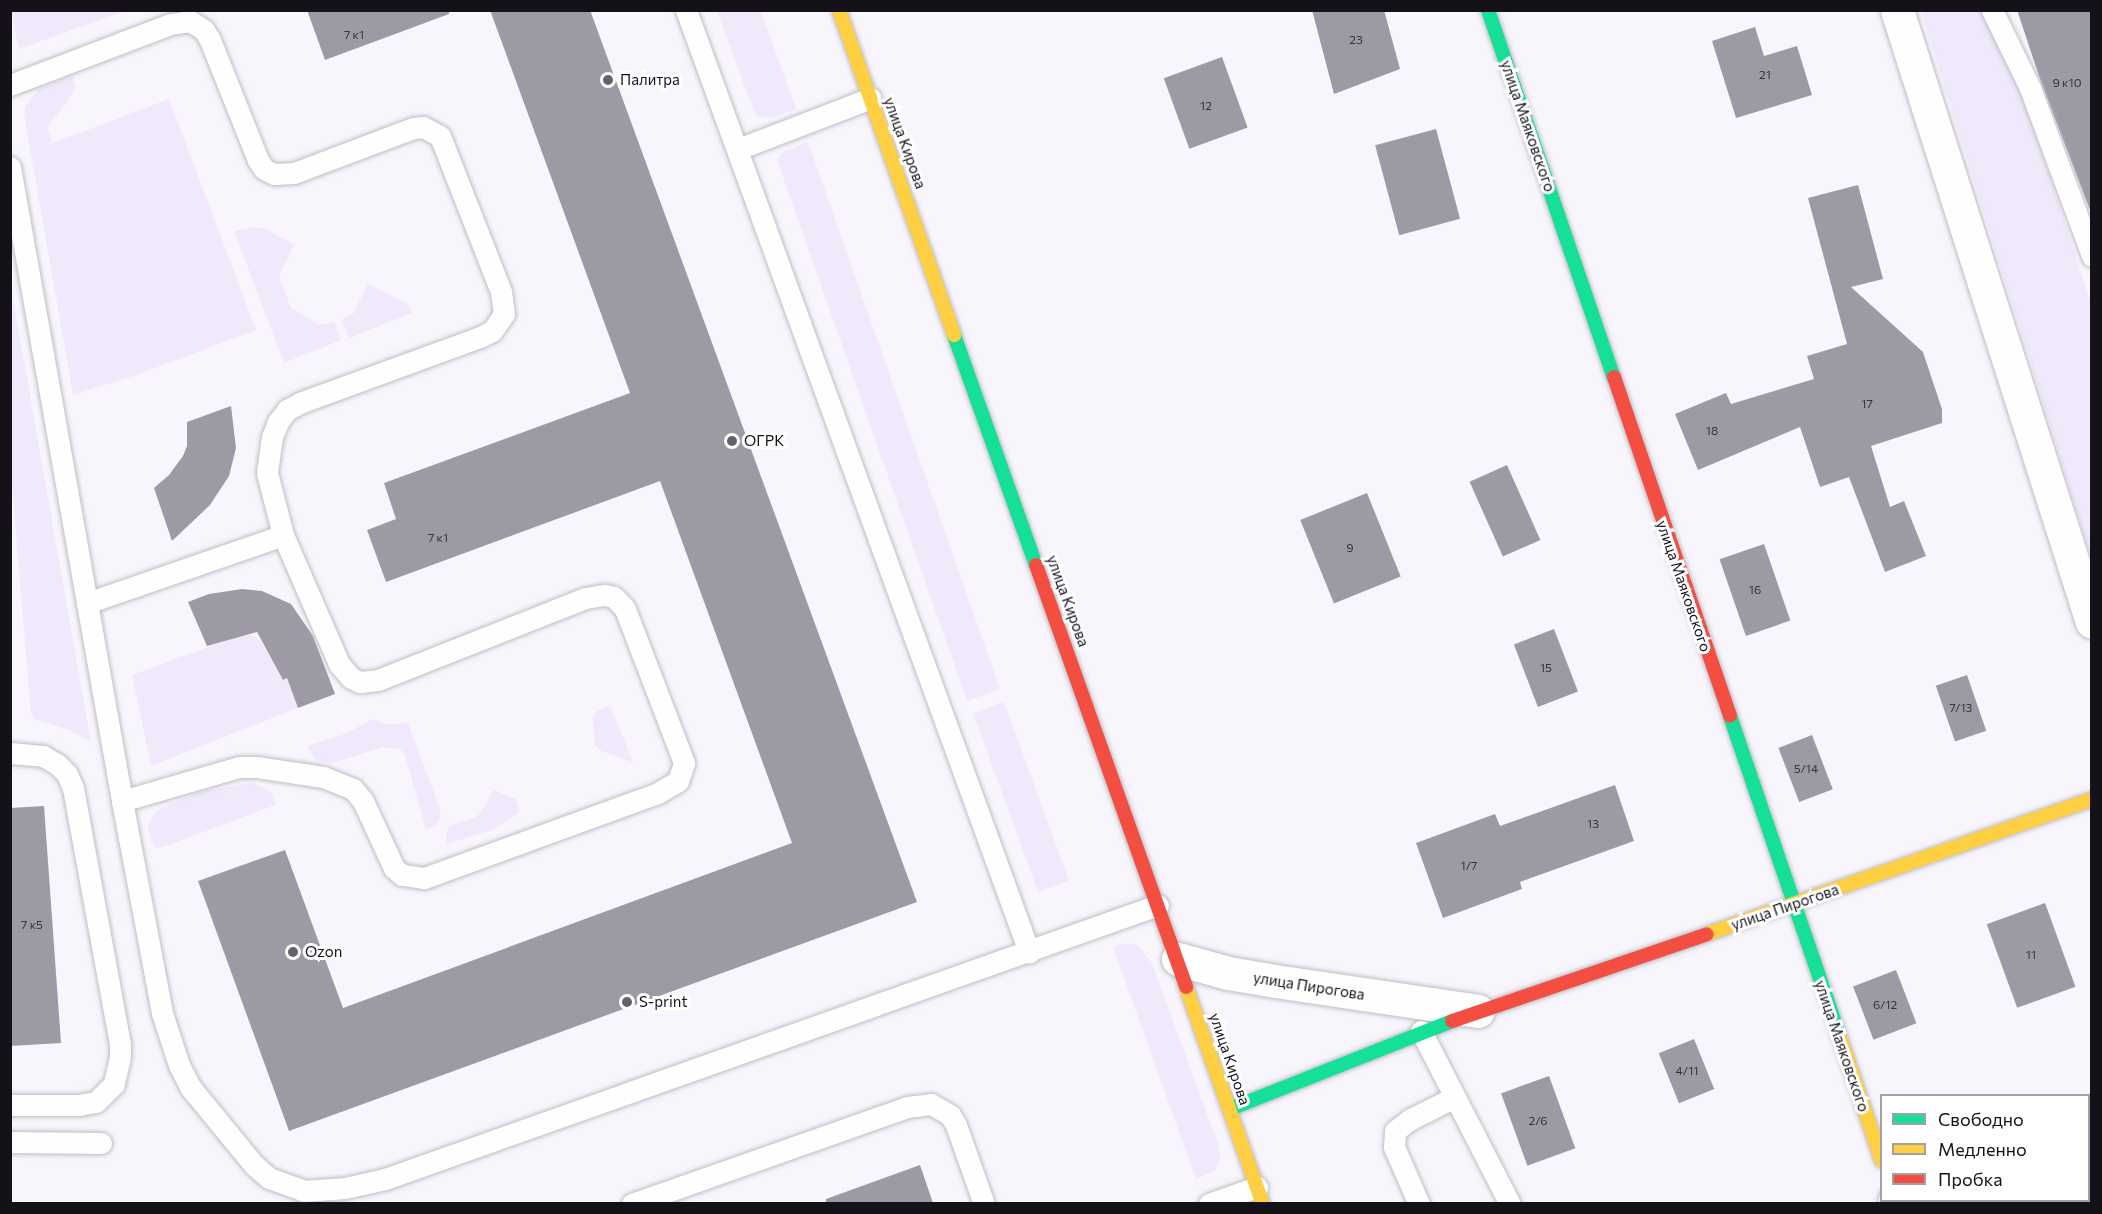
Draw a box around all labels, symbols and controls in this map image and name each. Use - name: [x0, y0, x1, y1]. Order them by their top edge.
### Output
- house number: 7 к1: [344, 28, 364, 42]
- house number: 23: [1349, 33, 1363, 47]
- street label: улица Маяковского: [1497, 58, 1559, 194]
- house number: 21: [1759, 68, 1771, 82]
- place label: Палитра: [620, 71, 680, 89]
- marker: Палитра: [601, 73, 615, 87]
- house number: 9 к10: [2053, 76, 2081, 90]
- street label: улица Кирова: [880, 95, 930, 191]
- house number: 12: [1200, 99, 1212, 113]
- house number: 17: [1861, 397, 1873, 411]
- house number: 18: [1706, 424, 1718, 438]
- place label: ОГРК: [744, 432, 784, 450]
- marker: ОГРК: [725, 434, 739, 448]
- street label: улица Маяковского: [1653, 518, 1715, 654]
- house number: 7 к1: [428, 531, 448, 545]
- house number: 9: [1346, 541, 1354, 555]
- street label: улица Кирова: [1043, 553, 1093, 649]
- house number: 16: [1749, 583, 1761, 597]
- house number: 15: [1540, 661, 1552, 675]
- house number: 7/13: [1950, 701, 1972, 715]
- house number: 5/14: [1794, 762, 1818, 776]
- house number: 13: [1587, 817, 1599, 831]
- house number: 1/7: [1461, 859, 1477, 873]
- street label: улица Пирогова: [1729, 880, 1841, 934]
- house number: 7 к5: [21, 918, 43, 932]
- place label: Ozon: [305, 943, 342, 961]
- marker: Ozon: [286, 945, 300, 959]
- house number: 11: [2026, 948, 2036, 962]
- street label: улица Пирогова: [1252, 968, 1366, 1004]
- street label: улица Маяковского: [1811, 978, 1873, 1114]
- place label: S-print: [639, 993, 688, 1011]
- marker: S-print: [620, 995, 634, 1009]
- house number: 6/12: [1873, 998, 1897, 1012]
- street label: улица Кирова: [1206, 1011, 1254, 1107]
- house number: 4/11: [1676, 1064, 1698, 1078]
- legend: [1880, 1094, 2090, 1202]
- text: Свободно: [1938, 1108, 2024, 1130]
- house number: 2/6: [1529, 1114, 1547, 1128]
- text: Медленно: [1938, 1138, 2027, 1160]
- text: Пробка: [1938, 1168, 2003, 1190]

